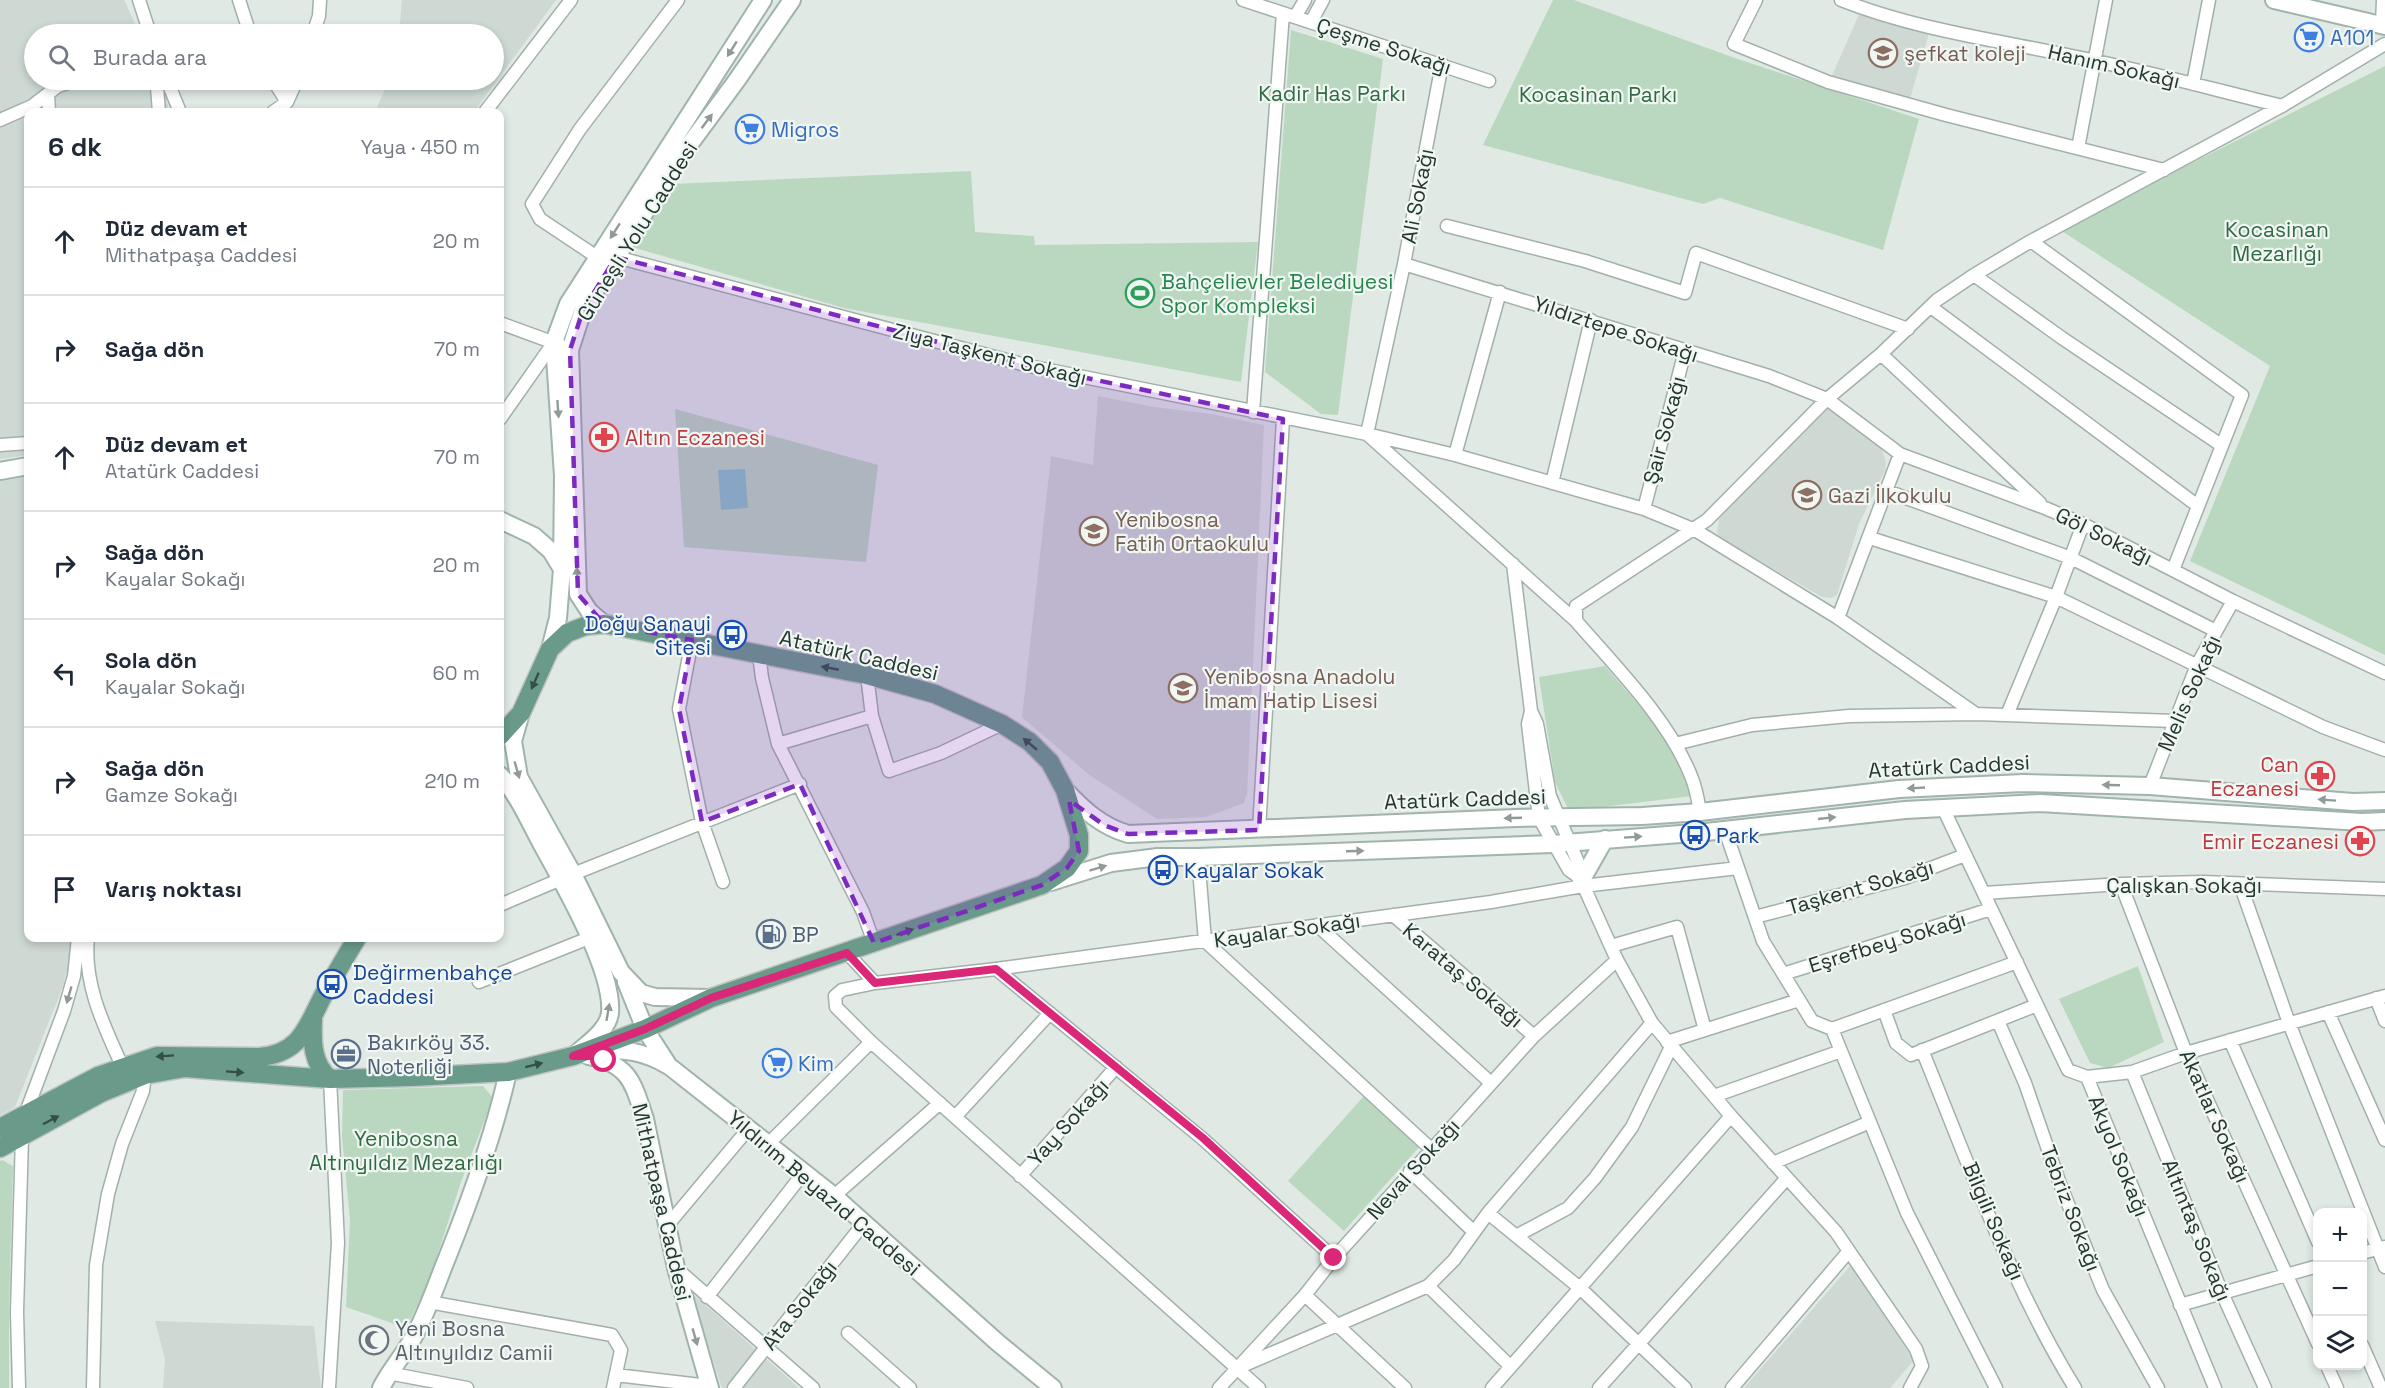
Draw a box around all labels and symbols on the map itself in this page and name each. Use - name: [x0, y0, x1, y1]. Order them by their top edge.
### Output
- street label: Çeşme Sokağı: [1313, 12, 1455, 80]
- supermarket icon: A101: [2293, 21, 2325, 53]
- place label: A101: [2330, 24, 2374, 51]
- school or university icon: şefkat koleji: [1867, 37, 1899, 69]
- street label: Hanım Sokağı: [2045, 38, 2183, 94]
- place label: şefkat koleji: [1904, 40, 2026, 67]
- one-way arrow: [726, 41, 737, 57]
- park label: Kadir Has Parkı: [1258, 80, 1406, 107]
- park label: Kocasinan Parkı: [1519, 81, 1677, 108]
- supermarket icon: Migros: [734, 113, 766, 145]
- one-way arrow: [701, 114, 713, 130]
- place label: Migros: [771, 116, 839, 143]
- street label: Güneşli Yolu Caddesi: [571, 136, 703, 326]
- street label: Ali Sokağı: [1395, 146, 1439, 246]
- park label: Kocasinan Mezarlığı: [2225, 216, 2329, 267]
- one-way arrow: [609, 222, 620, 239]
- place label: Bahçelievler Belediyesi Spor Kompleksi: [1161, 268, 1393, 319]
- sports icon: Bahçelievler Belediyesi Spor Kompleksi: [1124, 277, 1156, 309]
- street label: Yıldıztepe Sokağı: [1530, 290, 1702, 368]
- street label: Ziya Taşkent Sokağı: [890, 317, 1090, 391]
- street label: Şair Sokağı: [1637, 373, 1691, 487]
- one-way arrow: [553, 400, 563, 419]
- pharmacy icon: Altın Eczanesi: [588, 421, 620, 453]
- place label: Altın Eczanesi: [625, 424, 765, 451]
- school or university icon: Gazi İlkokulu: [1791, 479, 1823, 511]
- place label: Gazi İlkokulu: [1828, 482, 1952, 509]
- street label: Göl Sokağı: [2051, 501, 2157, 571]
- place label: Yenibosna Fatih Ortaokulu: [1115, 506, 1269, 557]
- school or university icon: Yenibosna Fatih Ortaokulu: [1078, 515, 1110, 547]
- one-way arrow: [573, 567, 582, 586]
- place label: Doğu Sanayi Sitesi: [585, 610, 711, 661]
- bus stop icon: Doğu Sanayi Sitesi: [716, 619, 748, 651]
- street label: Atatürk Caddesi: [777, 624, 941, 686]
- street label: Melis Sokağı: [2151, 631, 2227, 755]
- one-way arrow: [821, 663, 840, 672]
- place label: Yenibosna Anadolu İmam Hatip Lisesi: [1204, 663, 1395, 714]
- one-way arrow: [531, 672, 540, 689]
- school or university icon: Yenibosna Anadolu İmam Hatip Lisesi: [1167, 672, 1199, 704]
- one-way arrow: [1023, 738, 1038, 751]
- street label: Atatürk Caddesi: [1867, 748, 2031, 784]
- place label: Can Eczanesi: [2211, 751, 2299, 802]
- pharmacy icon: Can Eczanesi: [2304, 760, 2336, 792]
- one-way arrow: [513, 761, 522, 779]
- one-way arrow: [2102, 781, 2121, 790]
- street label: Atatürk Caddesi: [1384, 783, 1546, 815]
- one-way arrow: [1907, 784, 1926, 793]
- one-way arrow: [2317, 795, 2336, 804]
- one-way arrow: [1818, 813, 1837, 823]
- one-way arrow: [1503, 814, 1522, 823]
- bus stop icon: Park: [1679, 819, 1711, 851]
- place label: Park: [1716, 822, 1760, 849]
- pharmacy icon: Emir Eczanesi: [2344, 825, 2376, 857]
- place label: Emir Eczanesi: [2202, 828, 2339, 855]
- one-way arrow: [1624, 832, 1643, 842]
- one-way arrow: [1345, 847, 1364, 856]
- street label: Taşkent Sokağı: [1783, 853, 1937, 921]
- bus stop icon: Kayalar Sokak: [1147, 854, 1179, 886]
- place label: Kayalar Sokak: [1184, 857, 1324, 884]
- one-way arrow: [1089, 862, 1107, 872]
- street label: Çalışkan Sokağı: [2106, 872, 2262, 899]
- street label: Eşrefbey Sokağı: [1805, 905, 1969, 979]
- street label: Kayalar Sokağı: [1212, 906, 1362, 954]
- street label: Karataş Sokağı: [1397, 917, 1529, 1033]
- fuel station icon: BP: [755, 918, 787, 950]
- place label: BP: [792, 921, 819, 948]
- one-way arrow: [896, 926, 914, 936]
- place label: Değirmenbahçe Caddesi: [353, 959, 513, 1010]
- bus stop icon: Değirmenbahçe Caddesi: [316, 968, 348, 1000]
- one-way arrow: [64, 986, 73, 1004]
- one-way arrow: [604, 1002, 613, 1021]
- place label: Bakırköy 33. Noterliği: [367, 1029, 490, 1080]
- office icon: Bakırköy 33. Noterliği: [330, 1038, 362, 1070]
- street label: Akatlar Sokağı: [2174, 1045, 2256, 1187]
- route start: [590, 1046, 616, 1072]
- supermarket icon: Kim: [761, 1047, 793, 1079]
- place label: Kim: [798, 1050, 834, 1077]
- one-way arrow: [156, 1051, 175, 1060]
- one-way arrow: [525, 1060, 544, 1070]
- one-way arrow: [226, 1067, 245, 1076]
- street label: Yay Sokağı: [1022, 1073, 1114, 1171]
- street label: Akyol Sokağı: [2082, 1092, 2156, 1220]
- street label: Mithatpaşa Caddesi: [626, 1101, 698, 1303]
- street label: Yıldırım Beyazıd Caddesi: [722, 1104, 926, 1282]
- street label: Neval Sokağı: [1361, 1113, 1465, 1225]
- one-way arrow: [43, 1115, 60, 1125]
- park label: Yenibosna Altınyıldız Mezarlığı: [309, 1125, 503, 1176]
- street label: Tebriz Sokağı: [2035, 1141, 2107, 1275]
- street label: Altıntaş Sokağı: [2156, 1155, 2238, 1305]
- street label: Bilgili Sokağı: [1957, 1158, 2031, 1284]
- route end: [1320, 1244, 1346, 1270]
- street label: Ata Sokağı: [755, 1254, 843, 1356]
- place label: Yeni Bosna Altınyıldız Camii: [395, 1315, 553, 1366]
- mosque icon: Yeni Bosna Altınyıldız Camii: [358, 1324, 390, 1356]
- one-way arrow: [691, 1328, 700, 1346]

